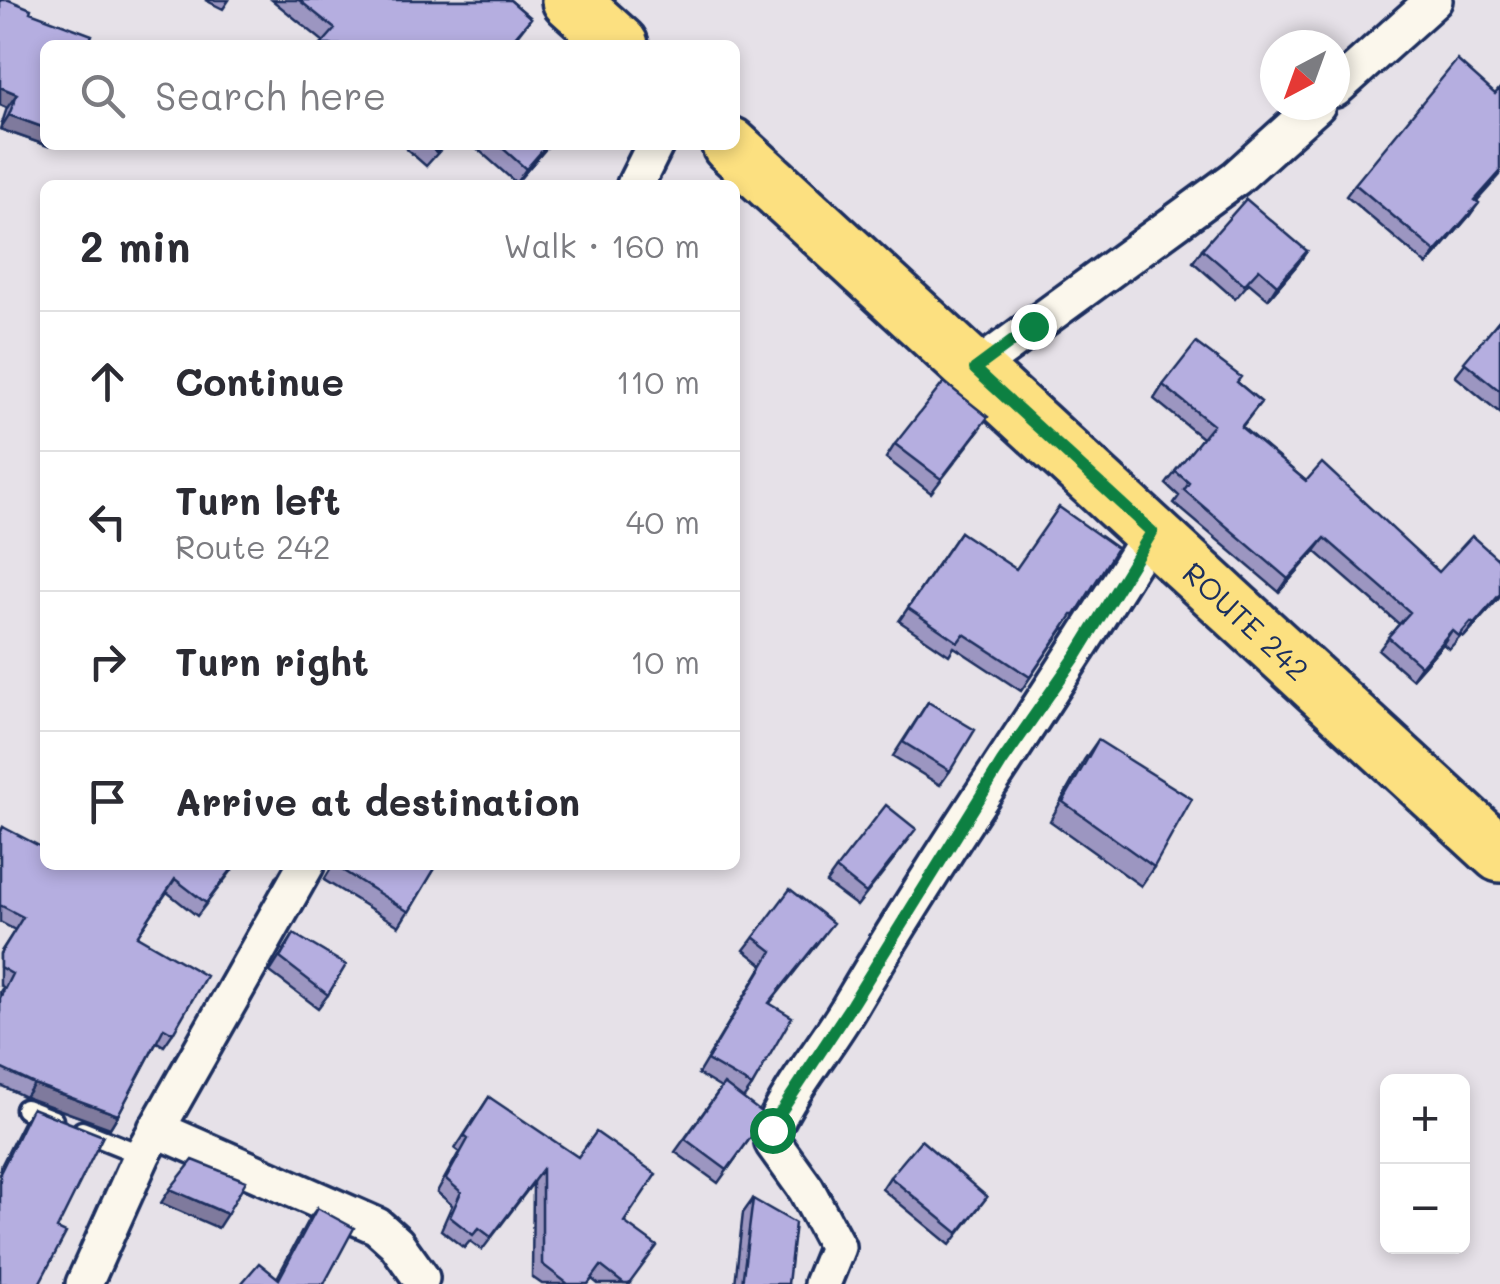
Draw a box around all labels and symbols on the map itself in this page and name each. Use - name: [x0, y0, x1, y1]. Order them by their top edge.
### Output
- north arrow: [1260, 30, 1350, 120]
- route end: [1011, 304, 1057, 350]
- street label: ROUTE 242: [1175, 552, 1318, 689]
- route start: [750, 1108, 796, 1154]

